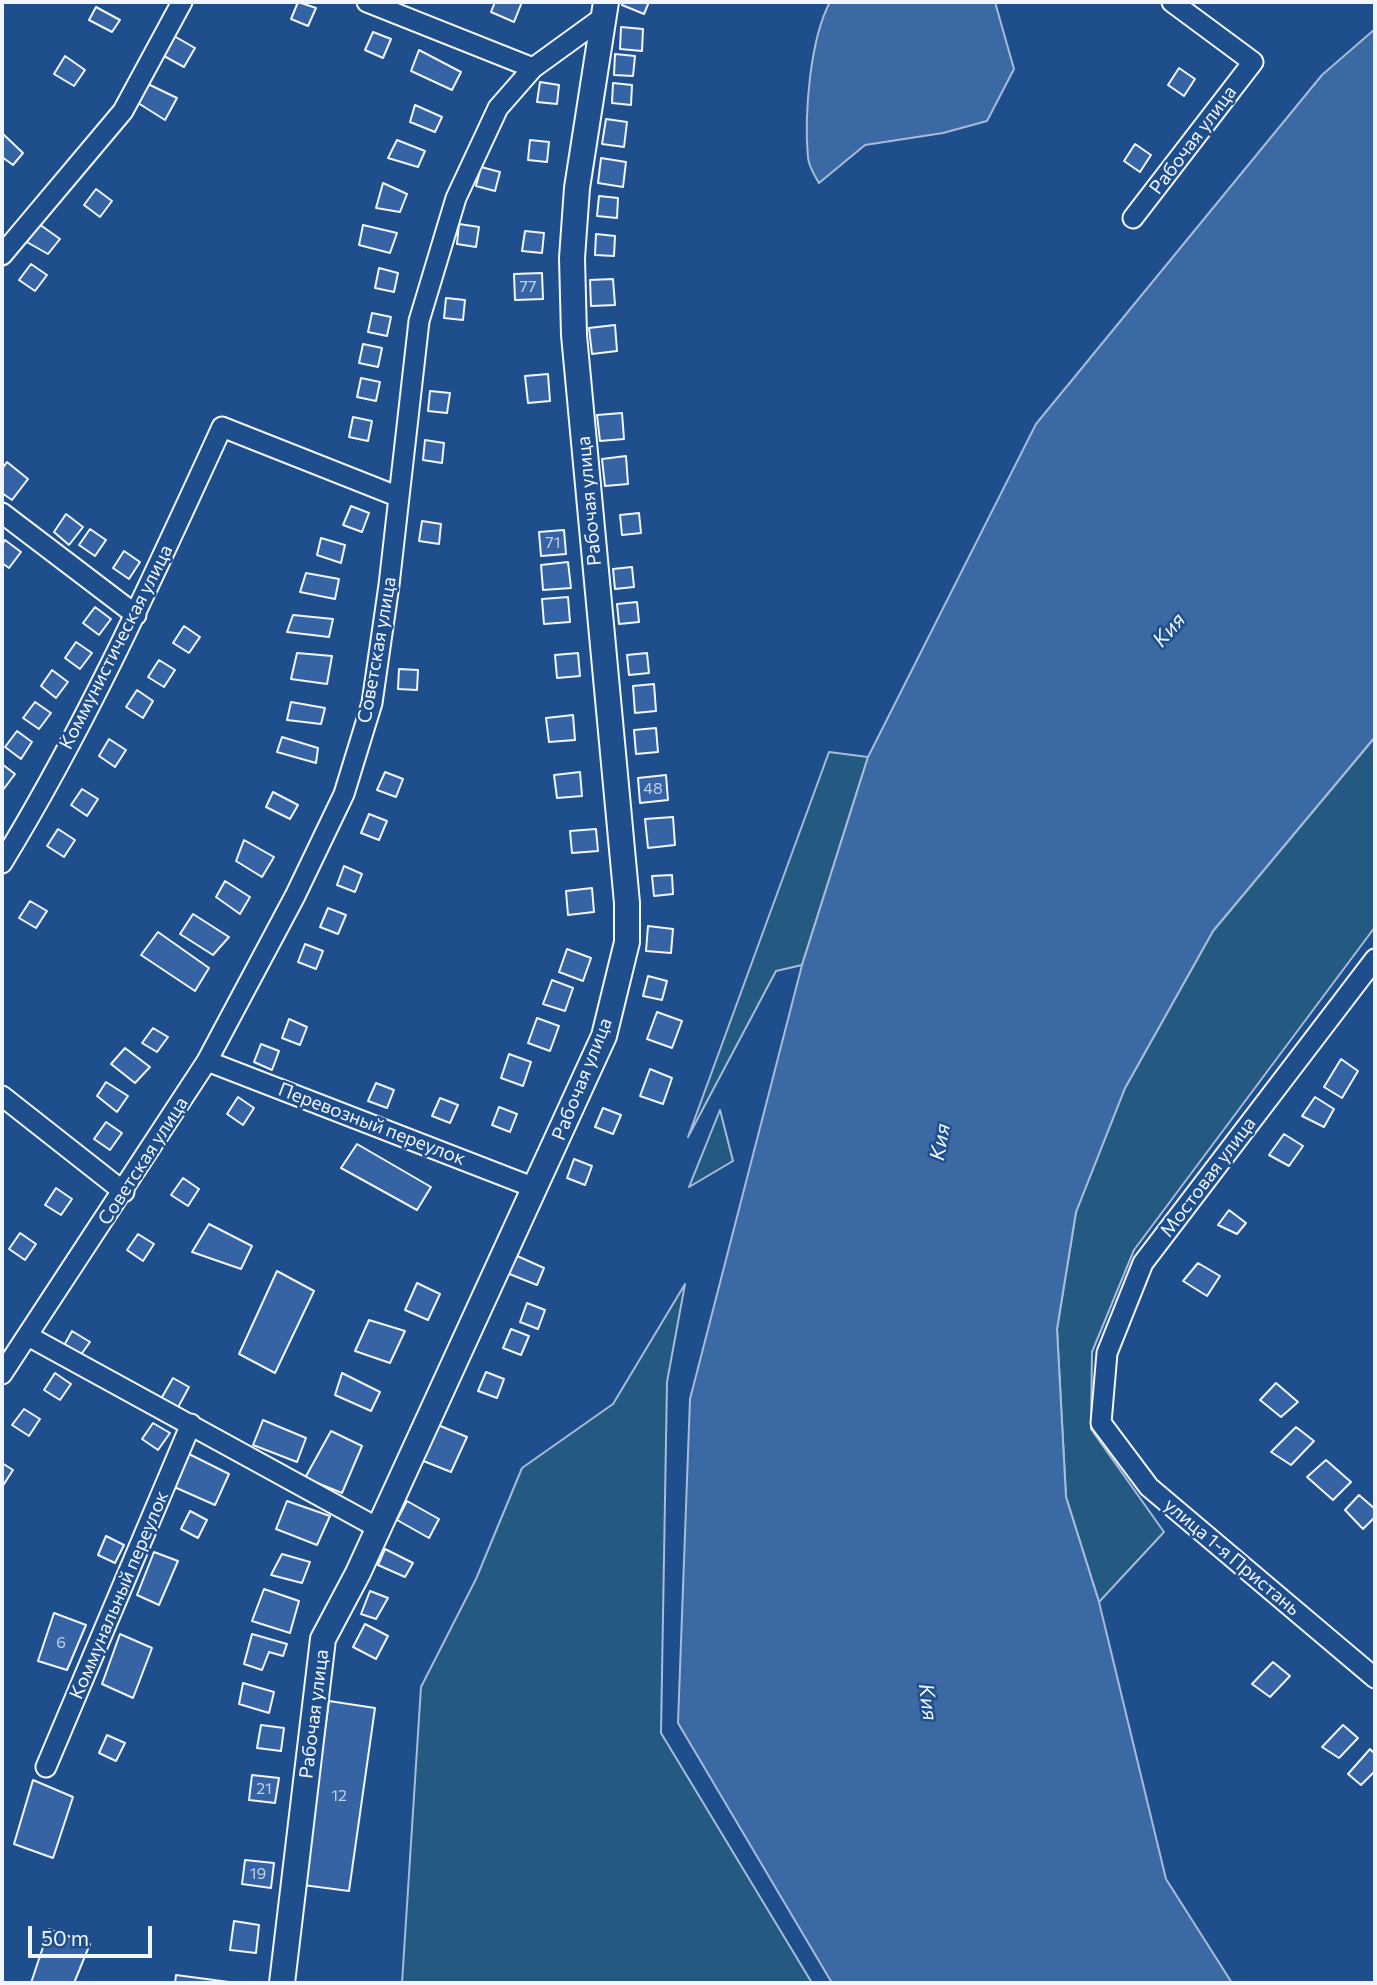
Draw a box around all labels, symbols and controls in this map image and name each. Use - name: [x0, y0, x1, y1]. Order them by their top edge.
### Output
- street label: Рабочая улица: [1145, 81, 1241, 199]
- house number: 77: [520, 277, 536, 297]
- street label: Рабочая улица: [572, 435, 606, 567]
- house number: 71: [545, 533, 561, 553]
- street label: Коммунистическая улица: [54, 541, 178, 753]
- street label: Советская улица: [353, 575, 401, 725]
- water label: Кия: [1147, 608, 1191, 652]
- house number: 48: [643, 779, 663, 799]
- street label: Рабочая улица: [547, 1014, 617, 1144]
- street label: Перевозный переулок: [275, 1078, 469, 1170]
- street label: Советская улица: [93, 1093, 193, 1229]
- street label: Мостовая улица: [1155, 1112, 1261, 1242]
- water label: Кия: [924, 1122, 956, 1162]
- street label: Коммунальный переулок: [65, 1487, 173, 1703]
- street label: улица 1-я Пристань: [1159, 1494, 1305, 1620]
- house number: 6: [56, 1633, 66, 1653]
- street label: Рабочая улица: [295, 1648, 333, 1780]
- water label: Кия: [913, 1682, 943, 1722]
- house number: 21: [256, 1779, 272, 1799]
- house number: 12: [331, 1786, 347, 1806]
- house number: 19: [250, 1864, 266, 1884]
- scale bar: [32, 1912, 156, 1956]
- text: 50 m: [41, 1925, 89, 1950]

